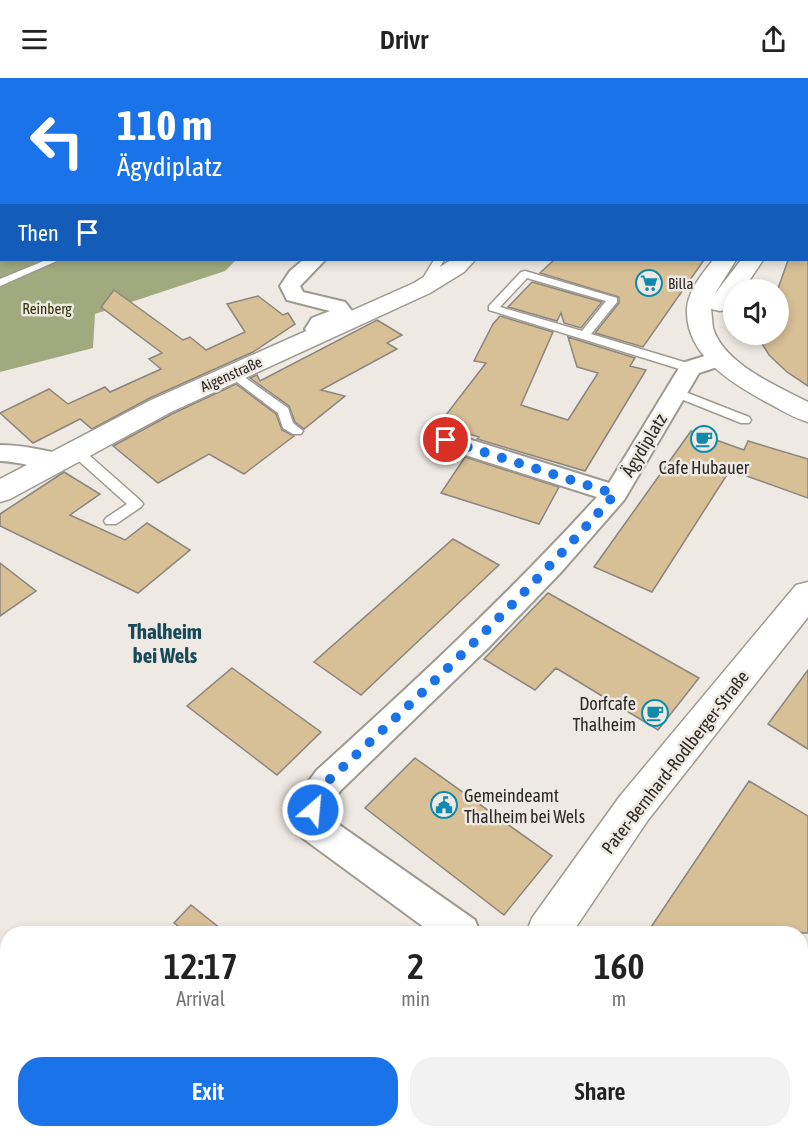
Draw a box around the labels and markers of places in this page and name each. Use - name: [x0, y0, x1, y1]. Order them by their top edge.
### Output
- supermarket icon: Billa: [634, 268, 664, 298]
- place label: Billa: [668, 275, 694, 292]
- pin: [420, 414, 471, 465]
- cafe icon: Cafe Hubauer: [689, 424, 719, 454]
- place label: Cafe Hubauer: [659, 457, 750, 478]
- place label: Dorfcafe Thalheim: [573, 693, 636, 735]
- cafe icon: Dorfcafe Thalheim: [640, 698, 670, 728]
- place label: Gemeindeamt Thalheim bei Wels: [464, 785, 585, 827]
- public building icon: Gemeindeamt Thalheim bei Wels: [429, 790, 459, 820]

